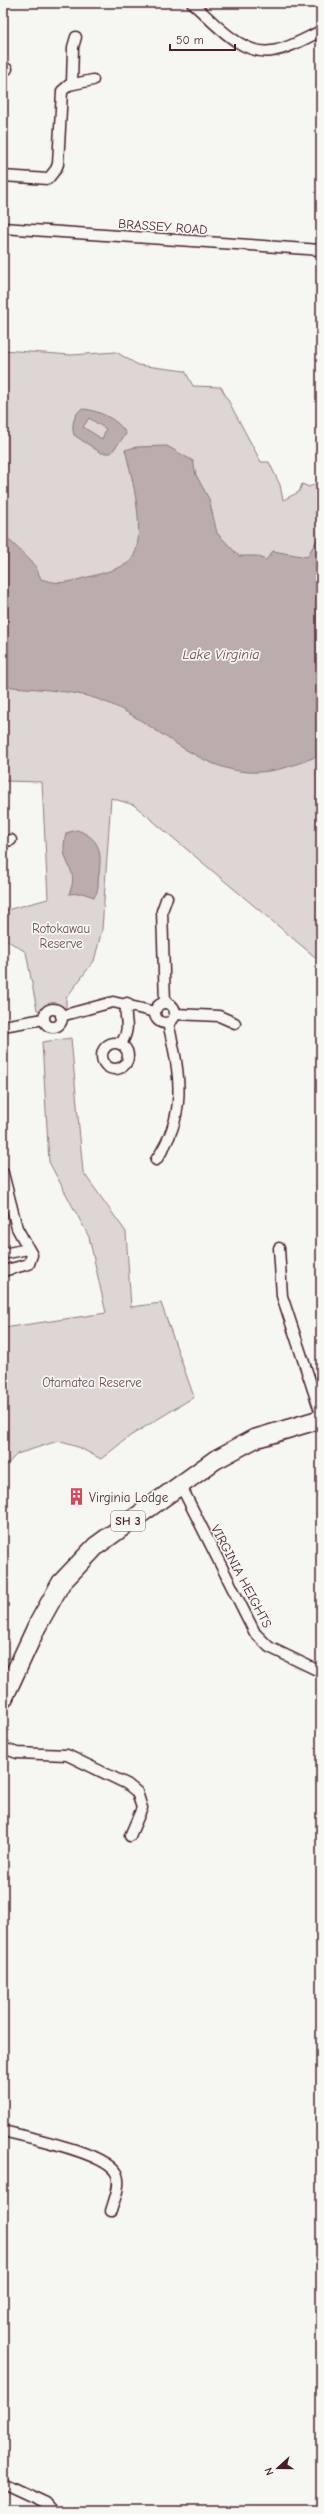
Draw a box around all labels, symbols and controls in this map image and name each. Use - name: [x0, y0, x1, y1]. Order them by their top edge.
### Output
- scale bar: [170, 26, 235, 52]
- text: 50 m: [176, 33, 204, 47]
- street label: BRASSEY ROAD: [118, 216, 208, 237]
- water label: Lake Virginia: [183, 646, 260, 663]
- park label: Rotokawau Reserve: [32, 921, 90, 951]
- park label: Otamatea Reserve: [42, 1375, 142, 1390]
- building icon: Virginia Lodge: [66, 1487, 86, 1507]
- place label: Virginia Lodge: [89, 1490, 169, 1505]
- road number: SH 3: [111, 1511, 145, 1531]
- street label: VIRGINIA HEIGHTS: [208, 1522, 275, 1630]
- north arrow: [258, 2448, 298, 2488]
- text: N: [262, 2466, 276, 2477]

